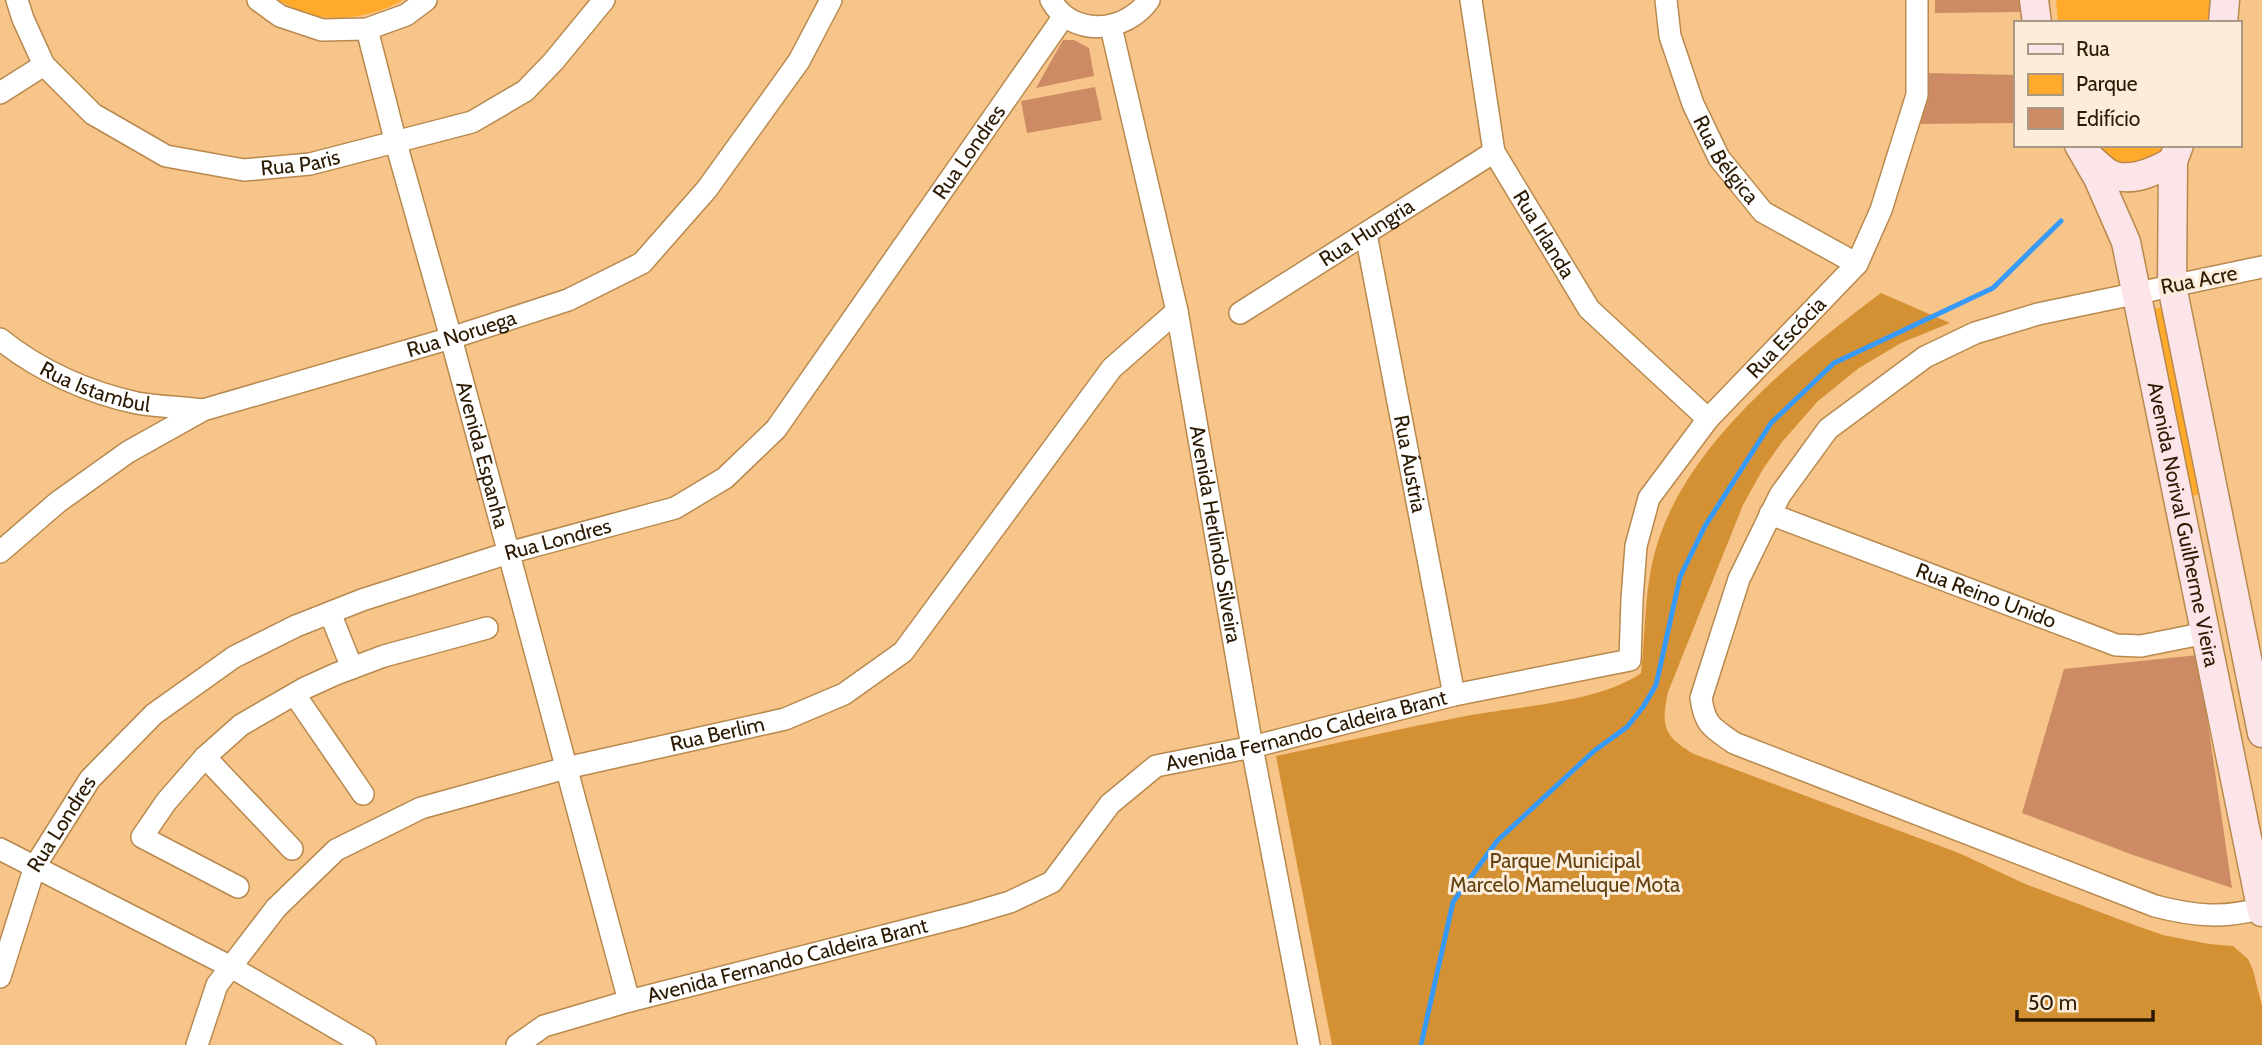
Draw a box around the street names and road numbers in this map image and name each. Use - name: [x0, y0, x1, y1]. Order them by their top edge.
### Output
- street label: Rua Londres: [927, 100, 1010, 204]
- street label: Rua Bélgica: [1688, 111, 1764, 209]
- street label: Rua Paris: [260, 144, 343, 180]
- street label: Rua Irlanda: [1508, 185, 1580, 283]
- street label: Rua Hungria: [1314, 193, 1418, 272]
- street label: Rua Acre: [2158, 260, 2240, 299]
- street label: Rua Escócia: [1741, 291, 1831, 383]
- street label: Rua Noruega: [404, 305, 519, 362]
- street label: Rua Istambul: [36, 356, 152, 417]
- street label: Avenida Espanha: [451, 378, 514, 531]
- street label: Avenida Norival Guilherme Vieira: [2143, 380, 2225, 669]
- street label: Rua Áustria: [1389, 413, 1432, 515]
- street label: Avenida Herlindo Silveira: [1185, 423, 1247, 645]
- street label: Rua Londres: [502, 513, 614, 565]
- street label: Rua Reino Unido: [1913, 557, 2060, 633]
- street label: Avenida Fernando Caldeira Brant: [1163, 684, 1449, 776]
- street label: Rua Berlim: [668, 711, 767, 756]
- street label: Rua Londres: [21, 771, 101, 877]
- street label: Avenida Fernando Caldeira Brant: [644, 912, 930, 1008]

